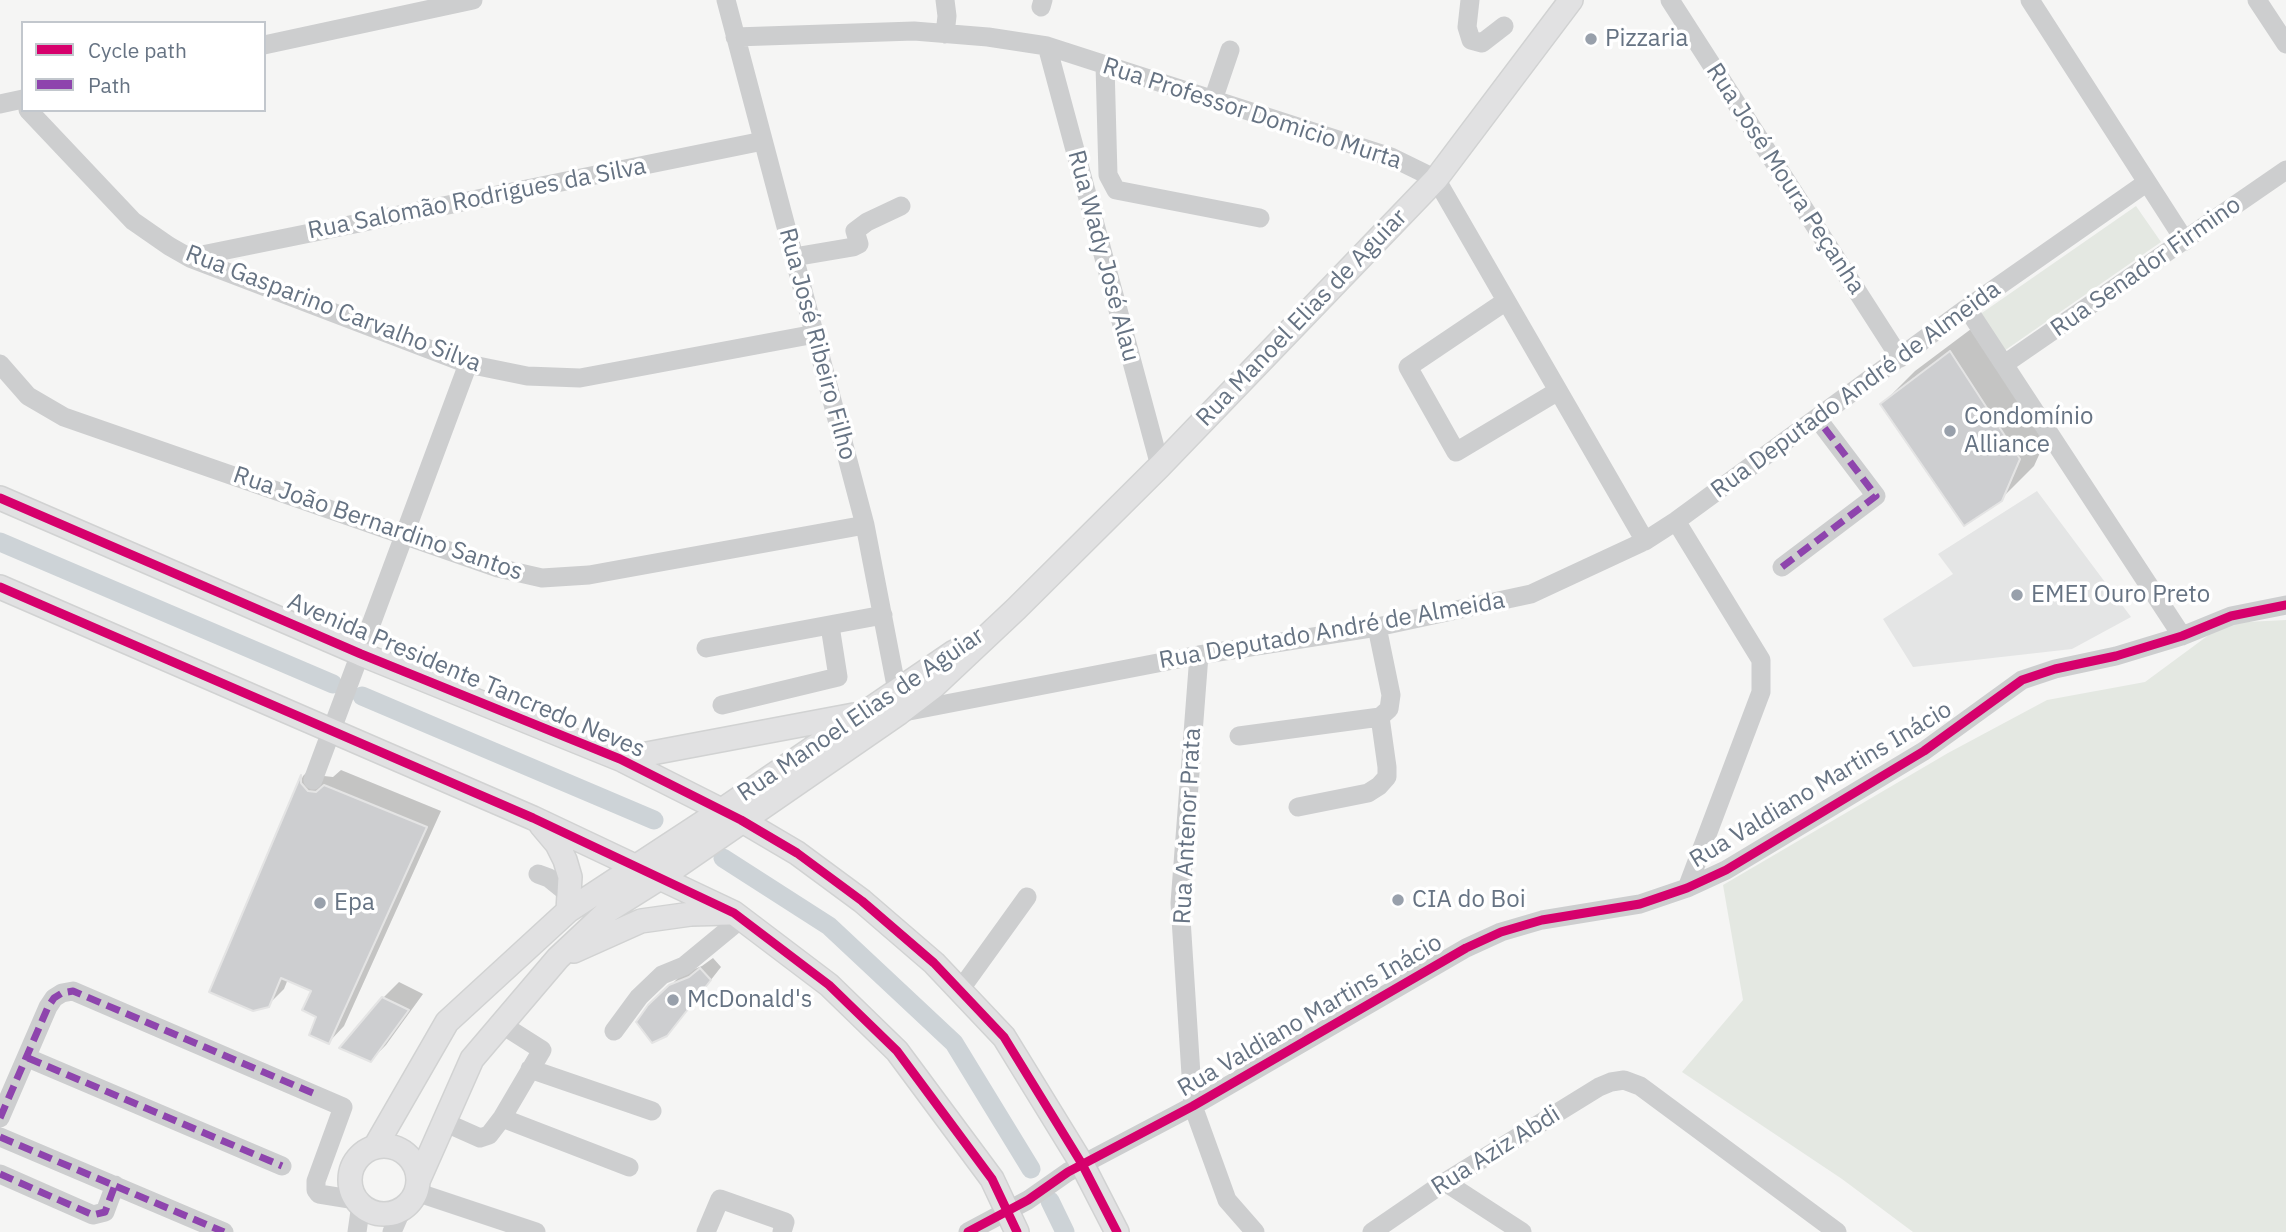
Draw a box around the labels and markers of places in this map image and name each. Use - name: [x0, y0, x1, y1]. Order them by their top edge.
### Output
- place label: Pizzaria: [1605, 25, 1688, 53]
- marker: Pizzaria: [1583, 31, 1599, 47]
- place label: Condomínio Alliance: [1964, 403, 2093, 459]
- marker: Condomínio Alliance: [1942, 423, 1958, 439]
- place label: EMEI Ouro Preto: [2031, 581, 2210, 609]
- marker: EMEI Ouro Preto: [2009, 587, 2025, 603]
- place label: CIA do Boi: [1412, 886, 1526, 914]
- place label: Epa: [334, 889, 375, 917]
- marker: CIA do Boi: [1390, 892, 1406, 908]
- marker: Epa: [312, 895, 328, 911]
- place label: McDonald's: [687, 986, 812, 1014]
- marker: McDonald's: [665, 992, 681, 1008]

